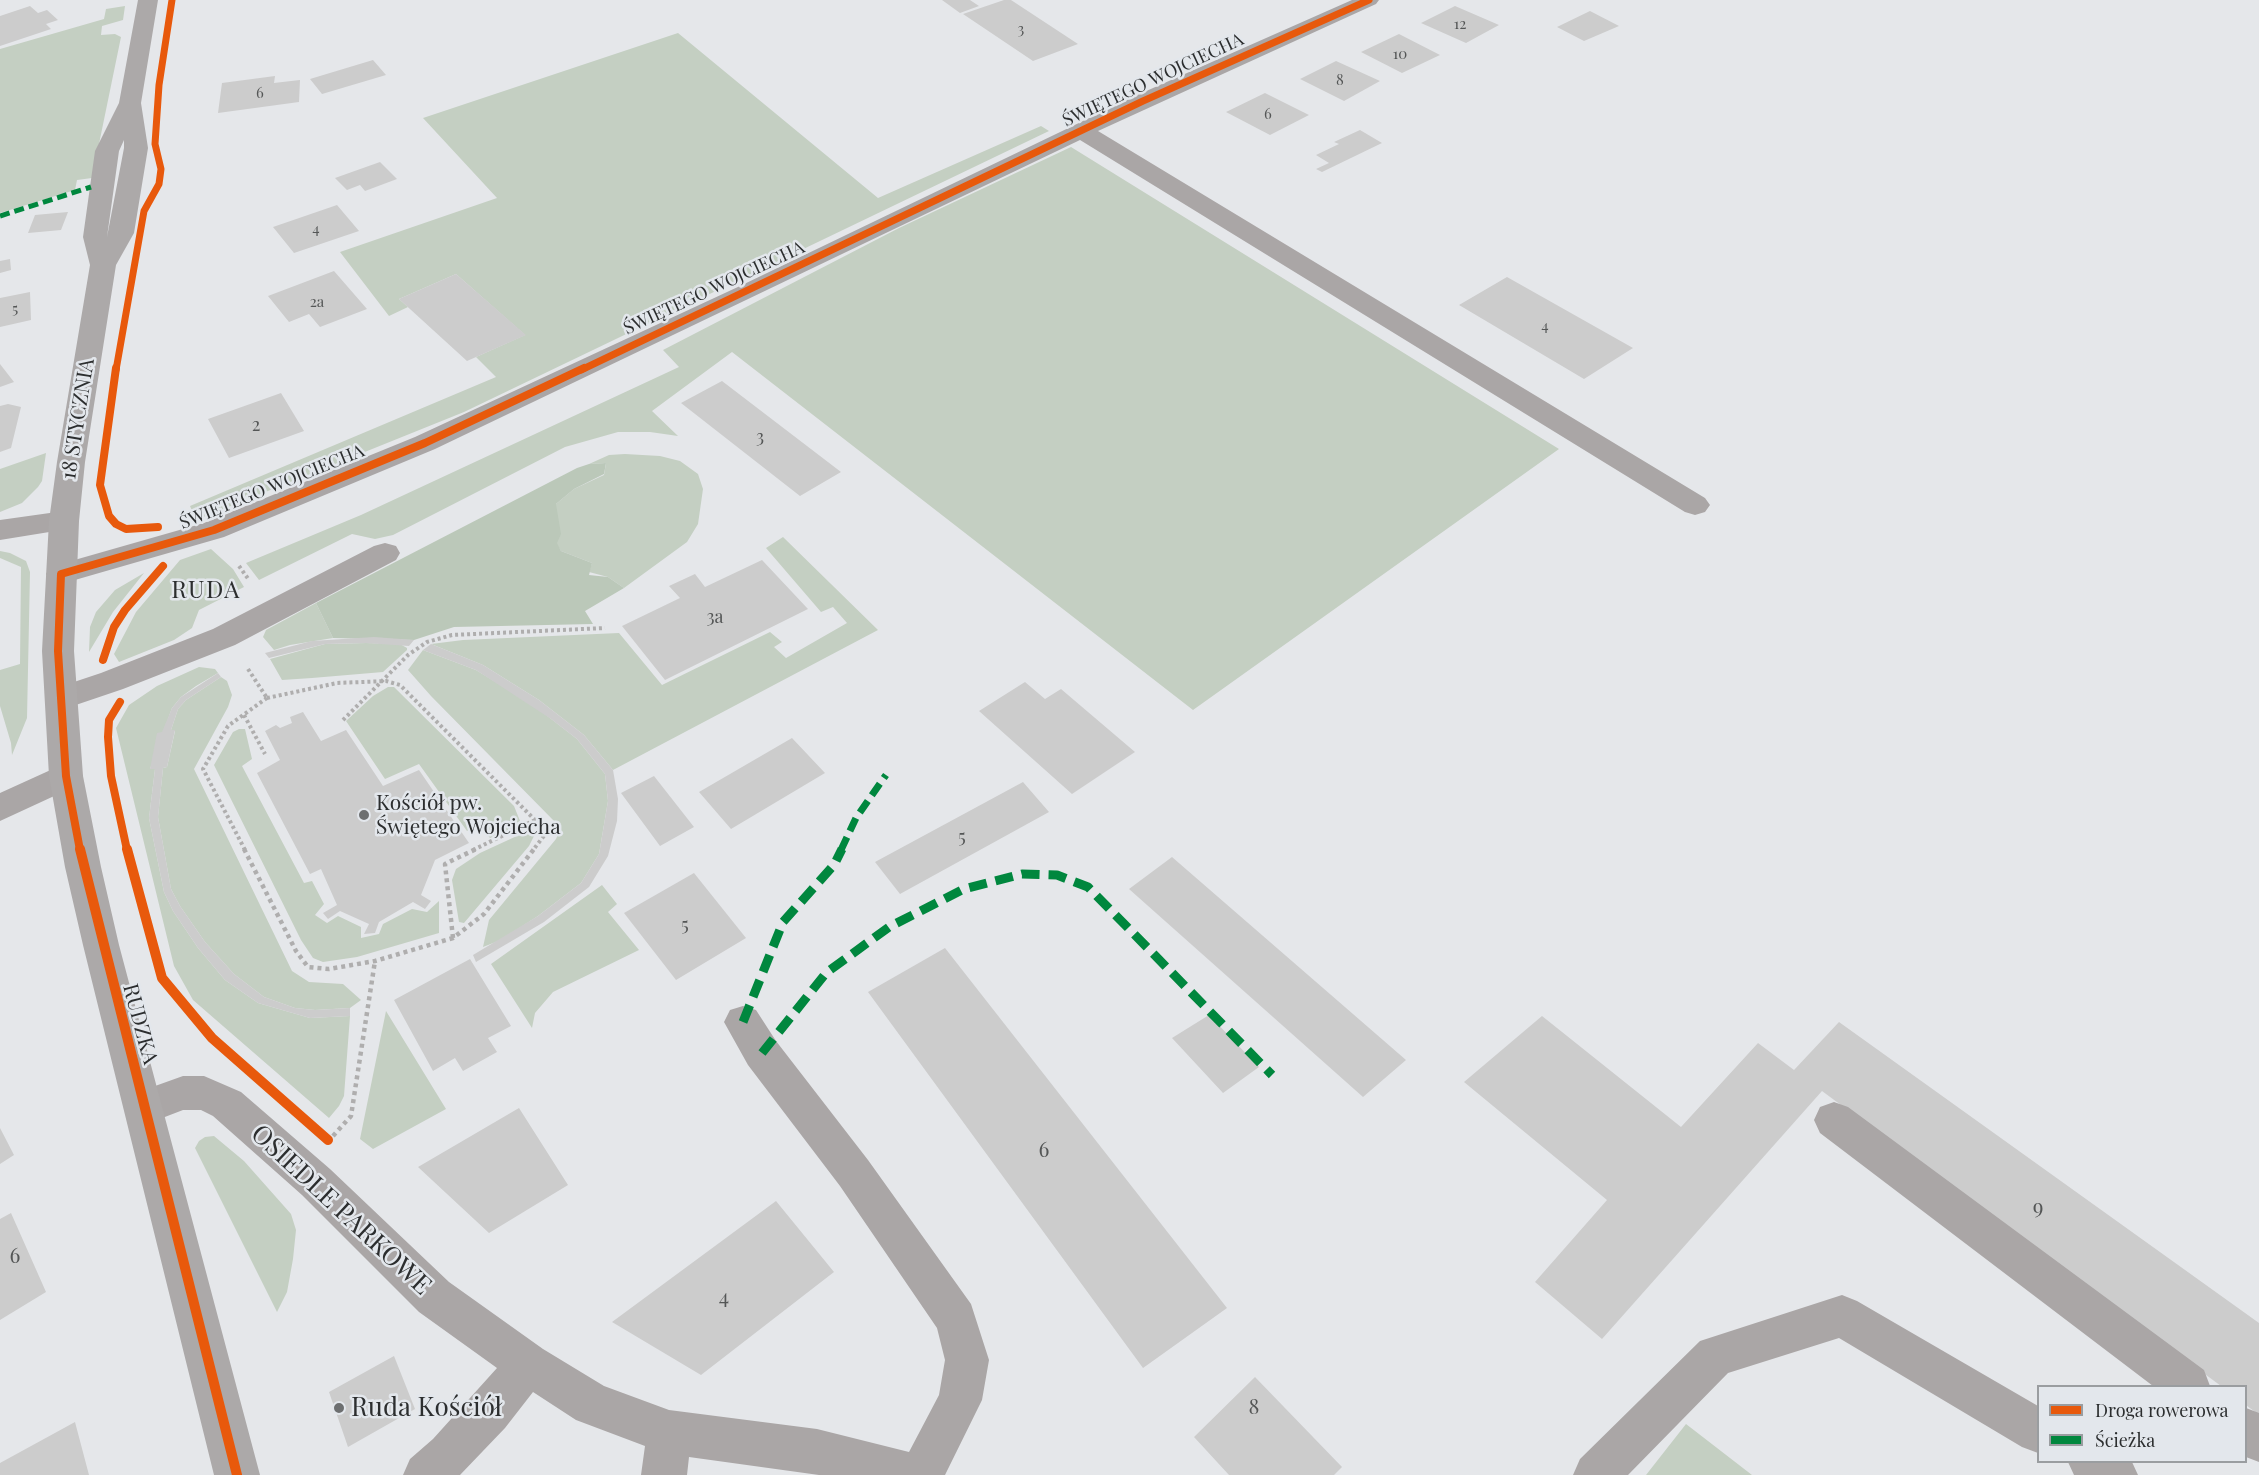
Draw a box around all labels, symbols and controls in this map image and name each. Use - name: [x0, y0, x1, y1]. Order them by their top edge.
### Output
- house number: 12: [1454, 15, 1466, 33]
- house number: 3: [1018, 20, 1024, 38]
- street label: ŚWIĘTEGO WOJCIECHA: [1059, 28, 1247, 132]
- house number: 10: [1393, 45, 1407, 63]
- house number: 8: [1336, 71, 1344, 89]
- house number: 6: [256, 84, 264, 102]
- house number: 6: [1264, 105, 1272, 123]
- house number: 4: [312, 220, 320, 238]
- street label: ŚWIĘTEGO WOJCIECHA: [620, 236, 808, 340]
- house number: 2a: [310, 293, 324, 311]
- house number: 5: [12, 300, 18, 318]
- house number: 4: [1541, 317, 1549, 335]
- street label: 18 STYCZNIA: [56, 357, 100, 481]
- house number: 2: [252, 414, 260, 436]
- house number: 3: [756, 426, 764, 448]
- street label: ŚWIĘTEGO WOJCIECHA: [176, 440, 368, 534]
- district label: RUDA: [171, 577, 241, 605]
- house number: 3a: [706, 606, 724, 628]
- place label: Kościół pw. Świętego Wojciecha: [376, 790, 561, 840]
- marker: Kościół pw. Świętego Wojciecha: [357, 808, 371, 822]
- house number: 5: [958, 826, 966, 848]
- house number: 5: [681, 914, 689, 936]
- street label: RUDZKA: [117, 981, 163, 1067]
- street label: OSIEDLE PARKOWE: [244, 1118, 438, 1302]
- house number: 6: [1039, 1137, 1049, 1163]
- house number: 9: [2033, 1194, 2043, 1220]
- house number: 6: [10, 1243, 20, 1269]
- house number: 4: [719, 1284, 729, 1310]
- legend: [2037, 1385, 2247, 1463]
- place label: Ruda Kościół: [351, 1392, 502, 1424]
- house number: 8: [1249, 1394, 1259, 1420]
- text: Droga rowerowa: [2095, 1398, 2228, 1422]
- marker: Ruda Kościół: [332, 1401, 346, 1415]
- text: Ścieżka: [2095, 1428, 2155, 1452]

